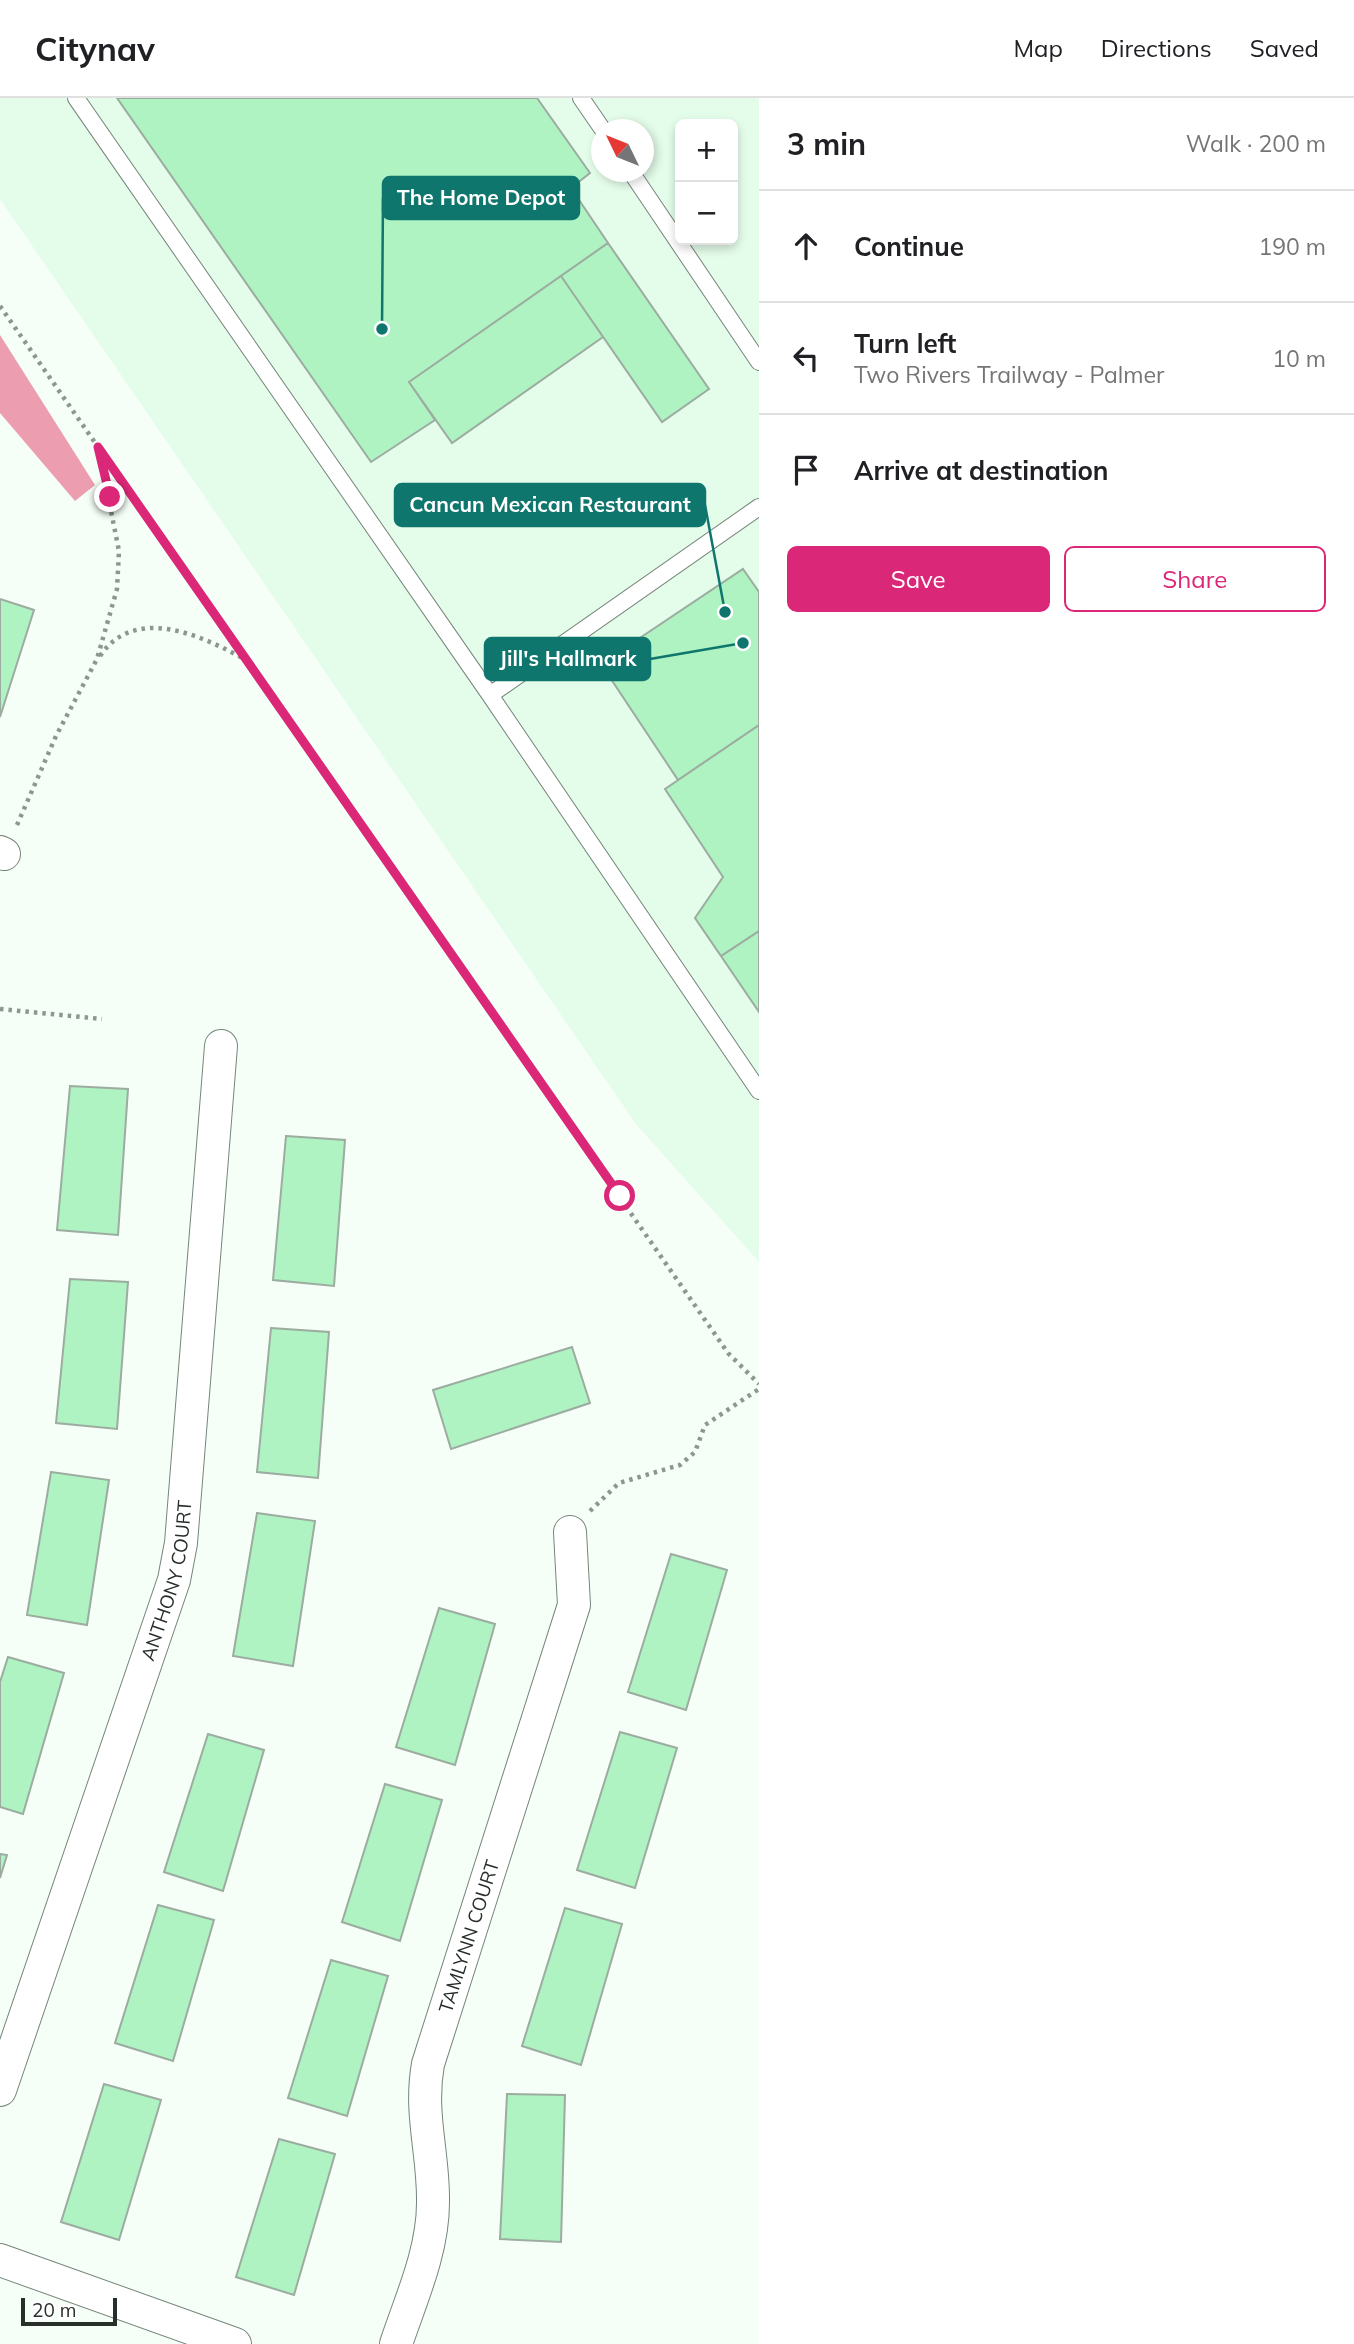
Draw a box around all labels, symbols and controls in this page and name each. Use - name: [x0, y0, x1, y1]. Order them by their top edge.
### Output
- text: Citynav: [35, 28, 155, 69]
- text: Map: [1013, 33, 1063, 63]
- text: Directions: [1101, 33, 1212, 63]
- text: Saved: [1250, 33, 1319, 63]
- north arrow: [591, 119, 654, 182]
- map controls: [675, 119, 738, 245]
- button: +: [675, 119, 738, 182]
- text: 3 min: [787, 125, 866, 163]
- text: Walk · 200 m: [1186, 129, 1326, 158]
- callout: The Home Depot: [383, 177, 579, 219]
- button: −: [675, 182, 738, 245]
- text: The Home Depot: [397, 184, 565, 210]
- icon: ahead: [787, 227, 825, 265]
- text: Continue: [854, 230, 964, 263]
- text: 190 m: [1258, 232, 1326, 261]
- text: Turn left: [854, 327, 956, 360]
- icon: left: [787, 339, 825, 377]
- text: 10 m: [1272, 344, 1326, 373]
- text: Two Rivers Trailway - Palmer: [854, 360, 1164, 389]
- icon: arrive: [787, 451, 825, 489]
- text: Arrive at destination: [854, 454, 1109, 487]
- route end: [94, 481, 125, 512]
- callout: Cancun Mexican Restaurant: [395, 484, 705, 526]
- text: Cancun Mexican Restaurant: [409, 491, 691, 517]
- button: Save: [787, 546, 1050, 612]
- button: Share: [1064, 546, 1326, 612]
- callout: Jill's Hallmark: [485, 638, 650, 680]
- text: Jill's Hallmark: [499, 645, 637, 671]
- route start: [604, 1180, 635, 1211]
- street label: ANTHONY COURT: [135, 1499, 196, 1664]
- street label: TAMLYNN COURT: [433, 1856, 504, 2016]
- scale bar: [21, 2295, 117, 2327]
- text: 20 m: [32, 2298, 76, 2322]

